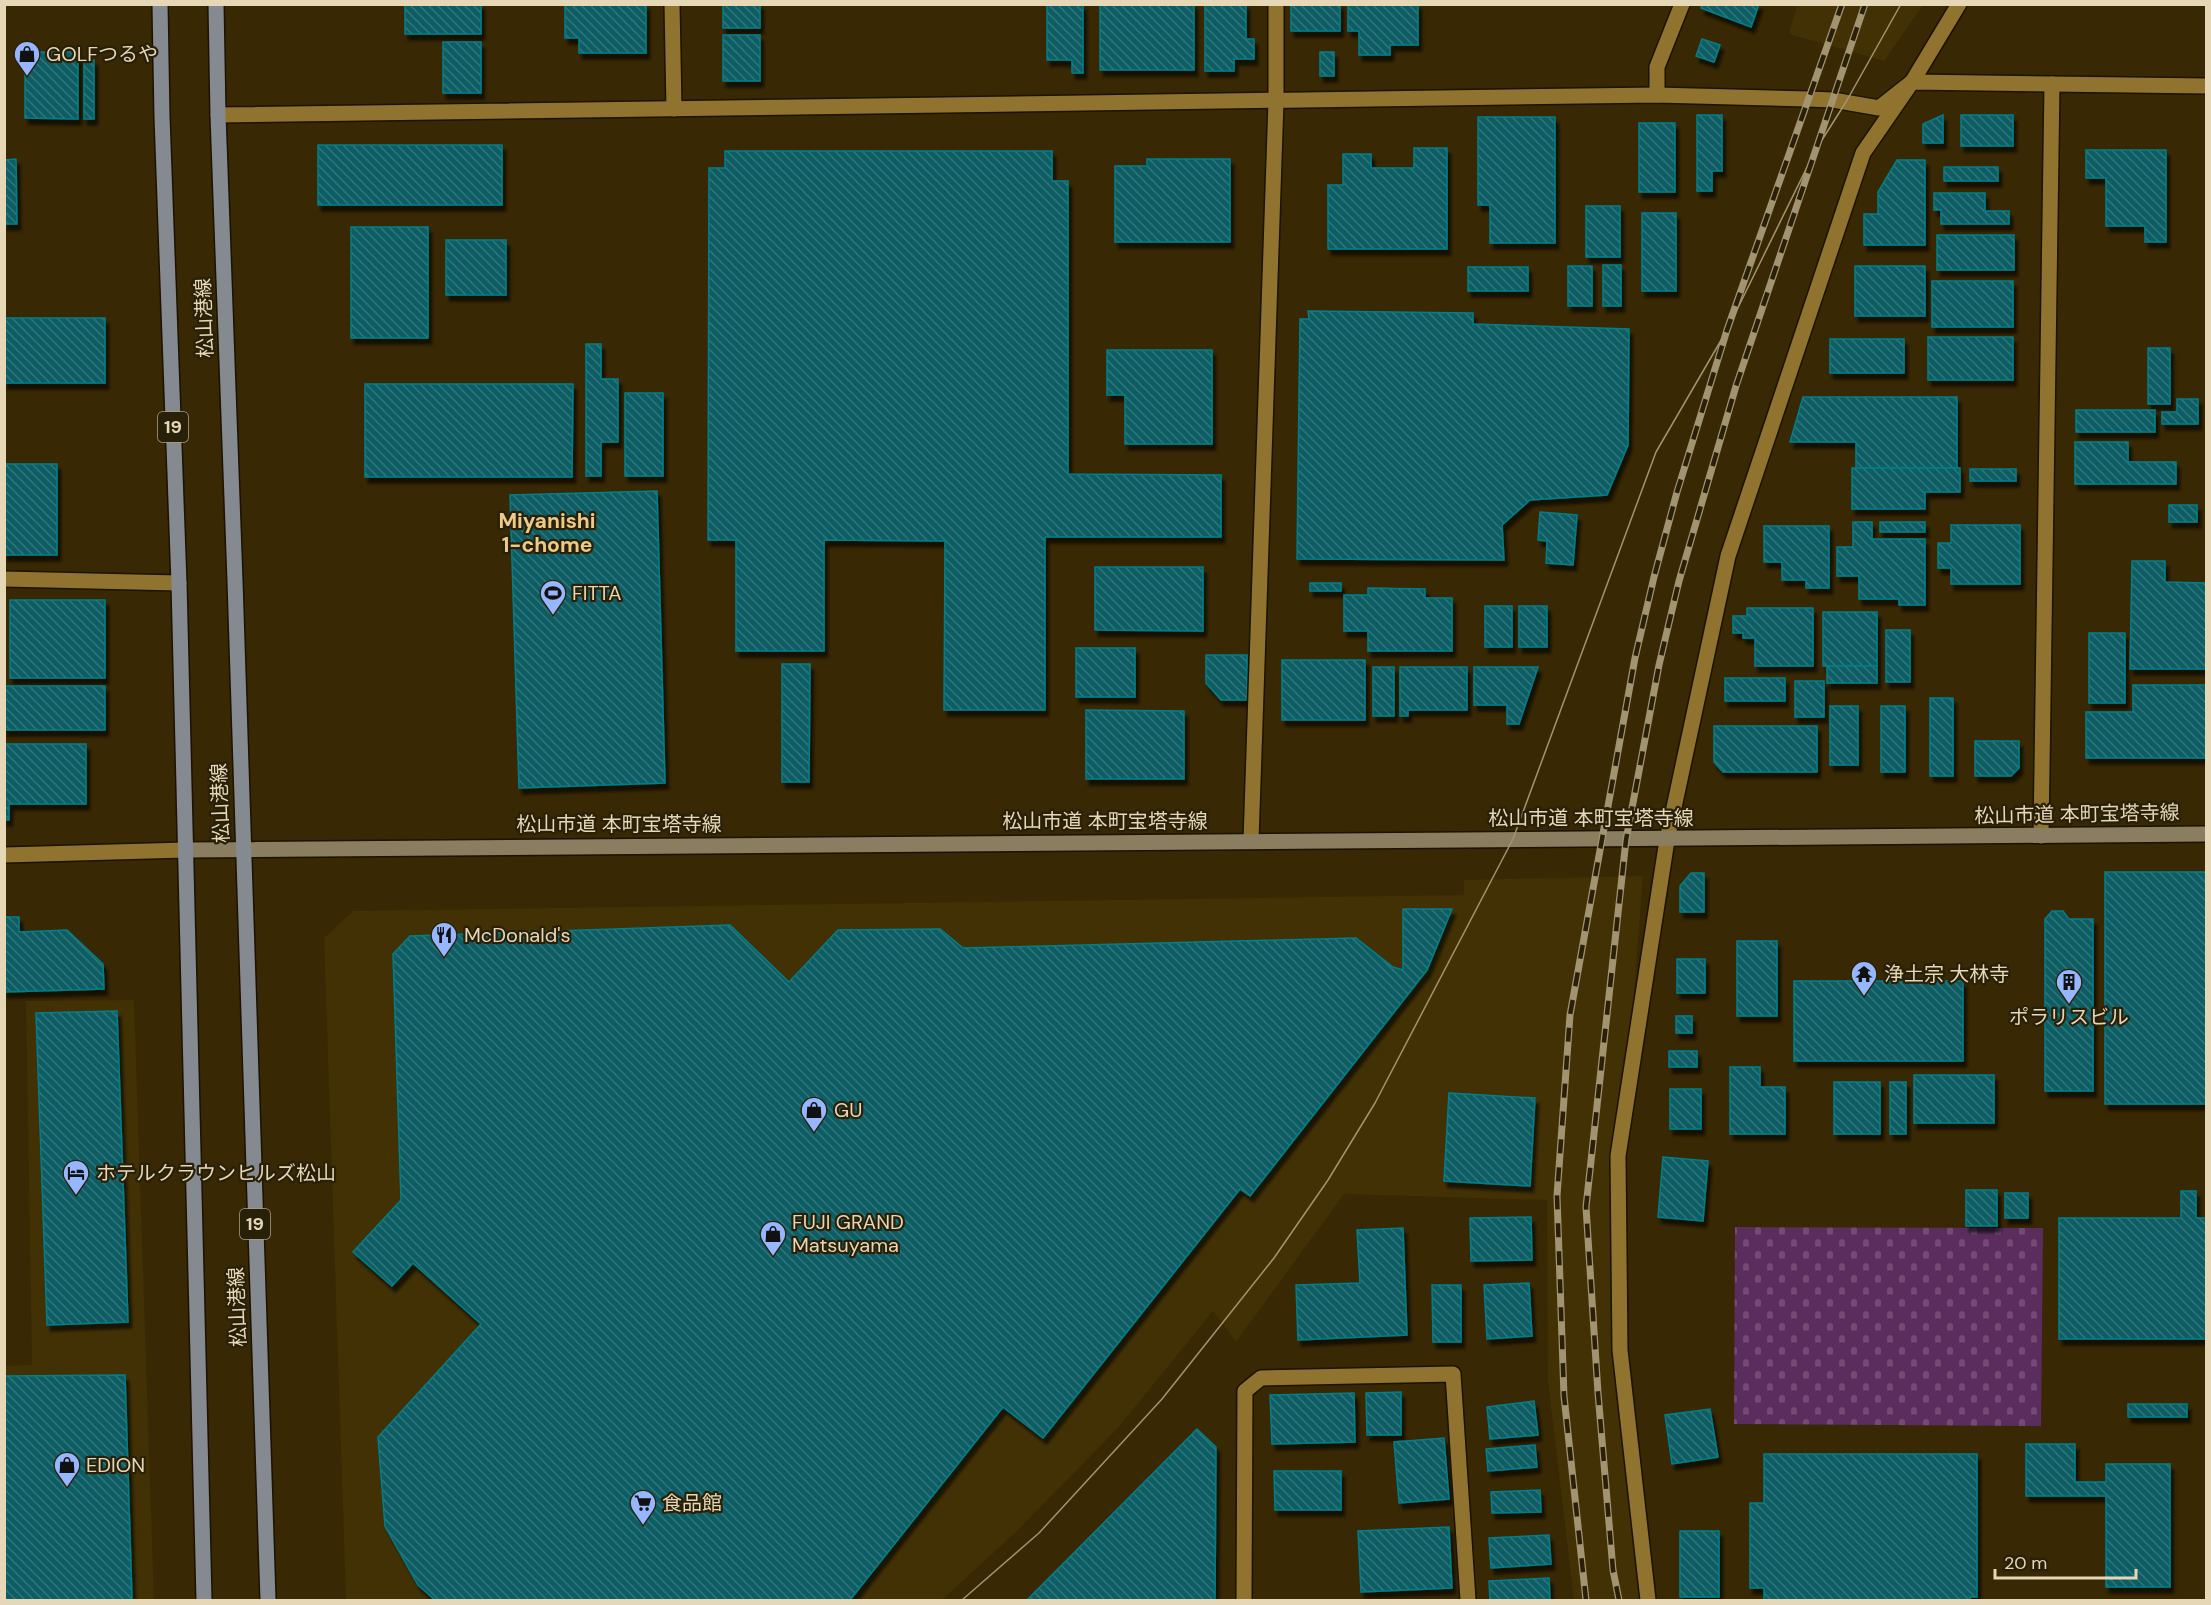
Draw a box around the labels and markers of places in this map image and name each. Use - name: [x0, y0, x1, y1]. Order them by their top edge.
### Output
- shop icon: GOLFつるや: [12, 39, 42, 77]
- place label: GOLFつるや: [46, 41, 158, 67]
- sports icon: FITTA: [538, 578, 568, 616]
- place label: FITTA: [572, 580, 622, 606]
- restaurant icon: McDonald's: [429, 920, 459, 958]
- place label: McDonald's: [464, 922, 570, 948]
- temple icon: 浄土宗 大林寺: [1849, 959, 1879, 997]
- place label: 浄土宗 大林寺: [1884, 961, 2009, 987]
- building icon: ポラリスビル: [2054, 967, 2084, 1005]
- place label: ポラリスビル: [2009, 1004, 2129, 1030]
- shop icon: GU: [799, 1095, 829, 1133]
- place label: GU: [834, 1097, 862, 1123]
- hotel icon: ホテルクラウンヒルズ松山: [61, 1158, 91, 1196]
- place label: ホテルクラウンヒルズ松山: [96, 1160, 336, 1186]
- place label: FUJI GRAND Matsuyama: [792, 1209, 904, 1258]
- shop icon: FUJI GRAND Matsuyama: [758, 1219, 788, 1257]
- shop icon: EDION: [52, 1450, 82, 1488]
- place label: EDION: [86, 1452, 145, 1478]
- supermarket icon: 食品館: [628, 1488, 658, 1526]
- place label: 食品館: [662, 1490, 722, 1516]

